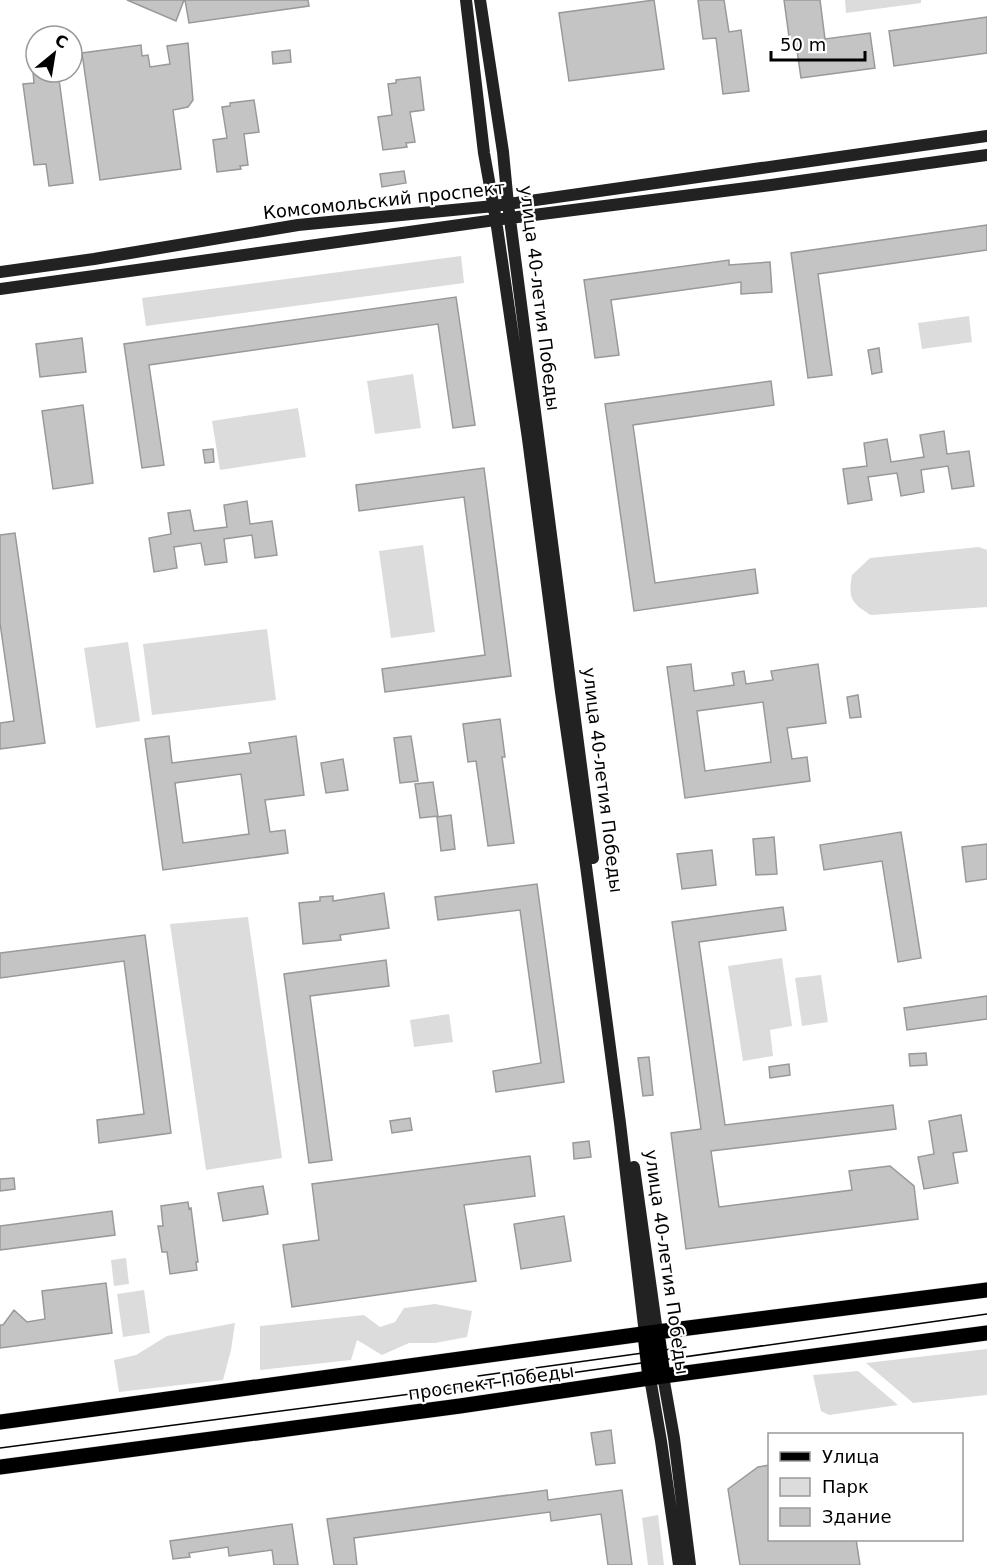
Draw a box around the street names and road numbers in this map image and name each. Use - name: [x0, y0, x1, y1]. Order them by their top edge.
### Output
- street label: Комсомольский проспект: [262, 177, 506, 223]
- street label: улица 40-летия Победы: [516, 184, 564, 412]
- street label: улица 40-летия Победы: [579, 666, 627, 894]
- street label: улица 40-летия Победы: [641, 1148, 693, 1376]
- street label: проспект Победы: [407, 1360, 575, 1404]

